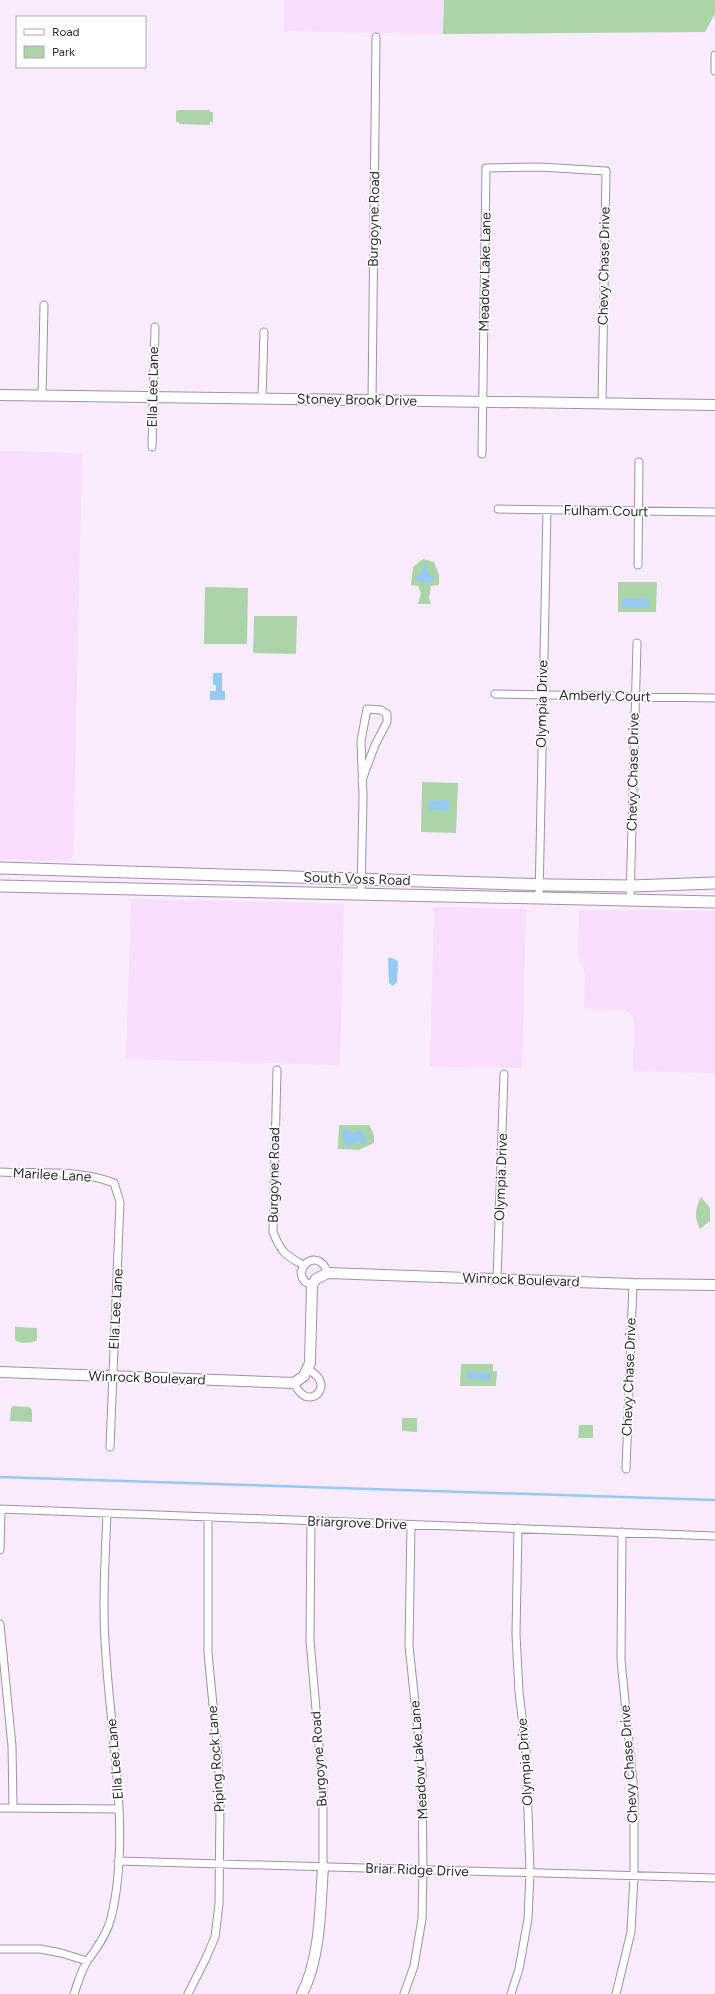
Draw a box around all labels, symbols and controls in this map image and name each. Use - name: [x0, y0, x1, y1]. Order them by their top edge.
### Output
- legend: [16, 16, 146, 68]
- text: Road: [52, 25, 80, 39]
- text: Park: [52, 45, 75, 59]
- street label: Burgoyne Road: [365, 171, 383, 267]
- street label: Chevy Chase Drive: [594, 206, 614, 325]
- street label: Meadow Lake Lane: [475, 212, 495, 332]
- street label: Ella Lee Lane: [144, 346, 162, 428]
- street label: Stoney Brook Drive: [297, 390, 418, 410]
- street label: Fulham Court: [563, 502, 649, 520]
- street label: Olympia Drive: [533, 660, 551, 748]
- street label: Amberly Court: [559, 687, 651, 705]
- street label: Chevy Chase Drive: [623, 712, 643, 831]
- street label: South Voss Road: [303, 869, 411, 889]
- street label: Burgoyne Road: [265, 1127, 283, 1223]
- street label: Olympia Drive: [491, 1133, 511, 1221]
- street label: Marilee Lane: [12, 1164, 92, 1186]
- street label: Ella Lee Lane: [105, 1268, 127, 1350]
- street label: Winrock Boulevard: [462, 1269, 580, 1291]
- street label: Chevy Chase Drive: [618, 1317, 640, 1437]
- street label: Winrock Boulevard: [88, 1367, 206, 1389]
- street label: Briargrove Drive: [307, 1513, 408, 1533]
- street label: Meadow Lake Lane: [406, 1700, 432, 1820]
- street label: Chevy Chase Drive: [616, 1704, 642, 1824]
- street label: Piping Rock Lane: [204, 1705, 228, 1813]
- street label: Burgoyne Road: [307, 1711, 331, 1807]
- street label: Olympia Drive: [513, 1717, 537, 1806]
- street label: Ella Lee Lane: [103, 1718, 127, 1800]
- street label: Briar Ridge Drive: [365, 1860, 470, 1880]

